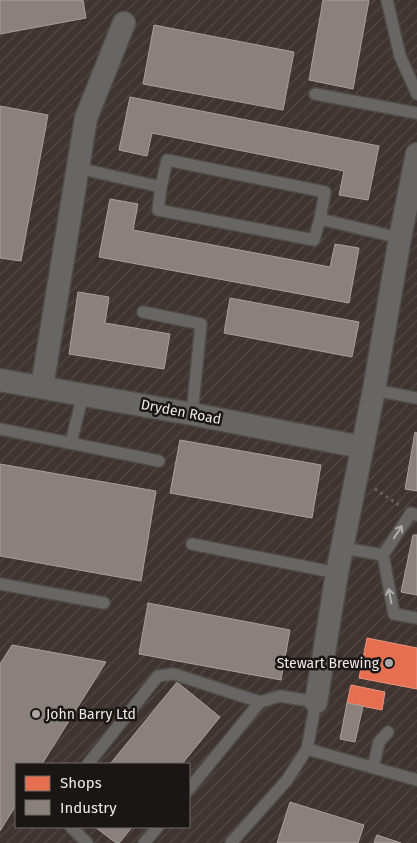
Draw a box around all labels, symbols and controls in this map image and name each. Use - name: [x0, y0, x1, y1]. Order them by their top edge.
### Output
- street label: Dryden Road: [139, 396, 223, 428]
- one-way arrow: [394, 525, 404, 539]
- one-way arrow: [385, 589, 395, 605]
- place label: Stewart Brewing: [277, 655, 380, 672]
- marker: Stewart Brewing: [383, 657, 395, 669]
- place label: John Barry Ltd: [46, 706, 136, 723]
- marker: John Barry Ltd: [30, 708, 42, 720]
- legend: [15, 763, 190, 828]
- text: Shops: [60, 774, 102, 792]
- text: Industry: [60, 799, 117, 817]

